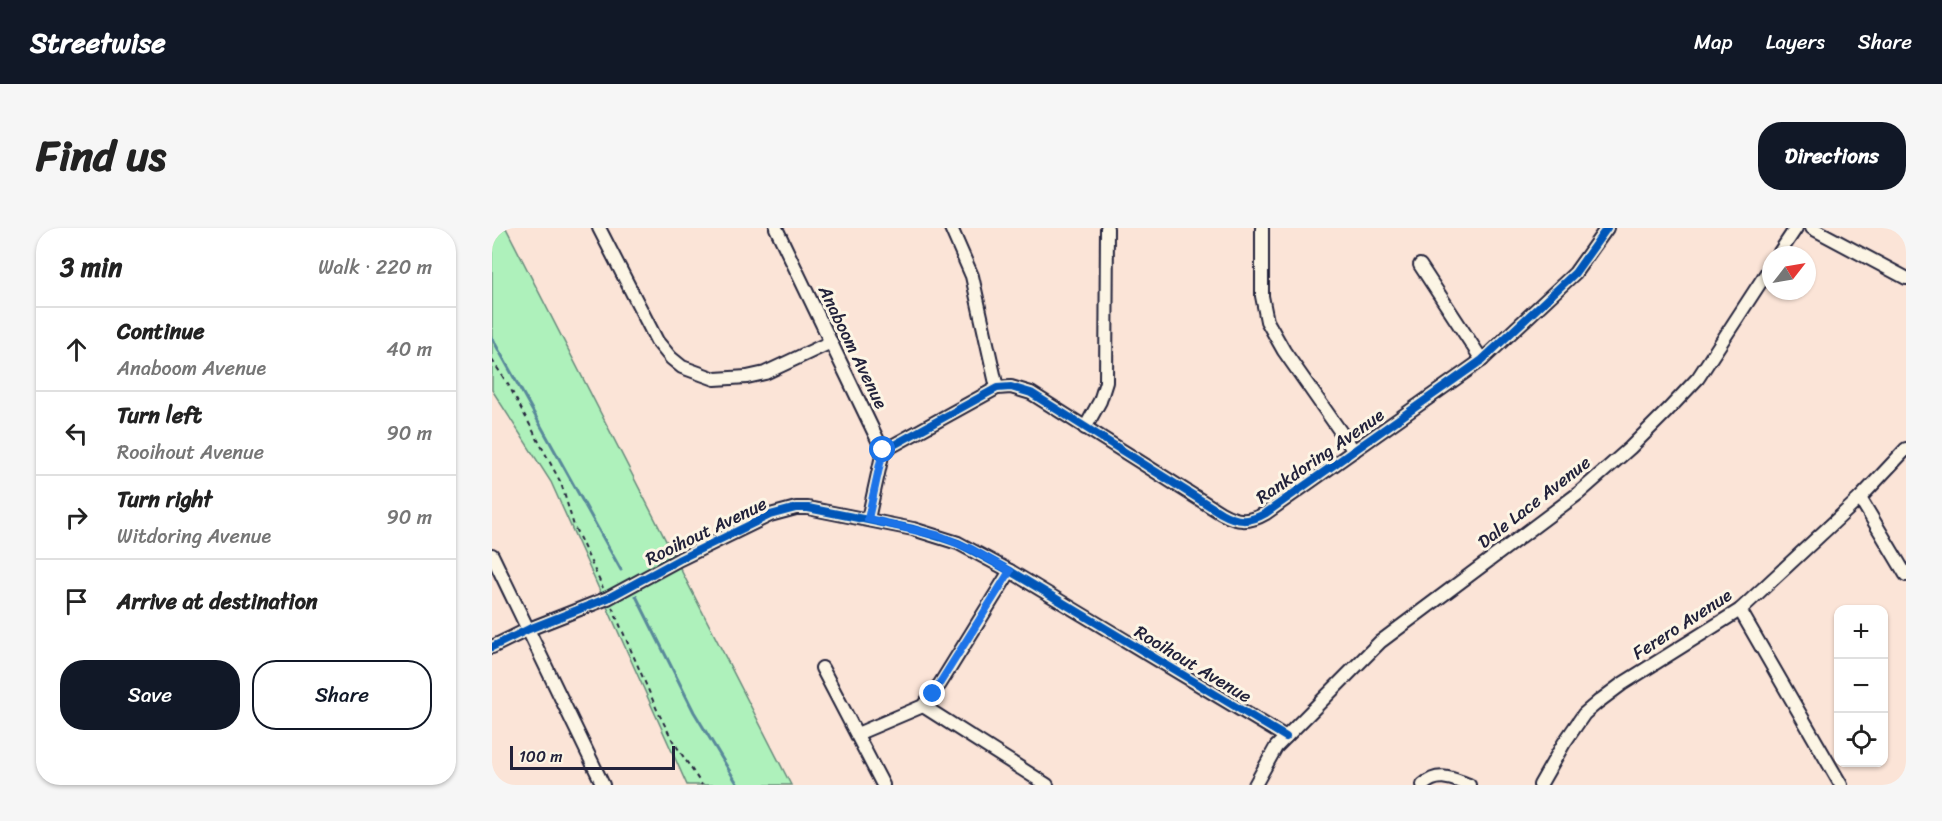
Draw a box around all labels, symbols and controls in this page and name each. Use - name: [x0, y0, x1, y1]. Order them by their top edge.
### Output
- text: Streetwise: [30, 18, 166, 67]
- text: Map: [1694, 23, 1733, 61]
- text: Layers: [1766, 23, 1825, 61]
- text: Share: [1858, 23, 1912, 61]
- text: Find us: [36, 119, 166, 193]
- button: Directions: [1758, 122, 1906, 190]
- text: 3 min: [60, 244, 122, 290]
- north arrow: [1762, 246, 1816, 300]
- text: Walk · 220 m: [318, 250, 432, 285]
- street label: Anaboom Avenue: [809, 279, 897, 415]
- text: Continue: [117, 312, 205, 351]
- text: 40 m: [386, 332, 432, 367]
- icon: ahead: [60, 333, 93, 366]
- text: Anaboom Avenue: [117, 351, 266, 386]
- text: Turn left: [117, 396, 202, 435]
- street label: Rankdoring Avenue: [1249, 399, 1391, 512]
- text: 90 m: [387, 416, 432, 451]
- icon: left: [60, 417, 93, 450]
- text: Rooihout Avenue: [117, 435, 264, 470]
- route start: [869, 436, 895, 462]
- street label: Dale Lace Avenue: [1470, 447, 1598, 557]
- text: Turn right: [117, 480, 212, 519]
- street label: Rooihout Avenue: [639, 488, 773, 574]
- text: 90 m: [387, 500, 432, 535]
- icon: right: [60, 501, 93, 534]
- text: Witdoring Avenue: [117, 519, 271, 554]
- street label: Ferero Avenue: [1625, 579, 1739, 668]
- text: Arrive at destination: [117, 582, 318, 621]
- icon: arrive: [60, 585, 93, 618]
- map controls: [1834, 605, 1888, 767]
- button: +: [1834, 605, 1888, 659]
- street label: Rooihout Avenue: [1128, 616, 1258, 712]
- button: −: [1834, 659, 1888, 713]
- button: Save: [60, 660, 240, 730]
- button: Share: [252, 660, 432, 730]
- route end: [919, 680, 945, 706]
- button: locate: [1834, 713, 1888, 767]
- text: 100 m: [519, 742, 563, 771]
- scale bar: [510, 743, 675, 770]

